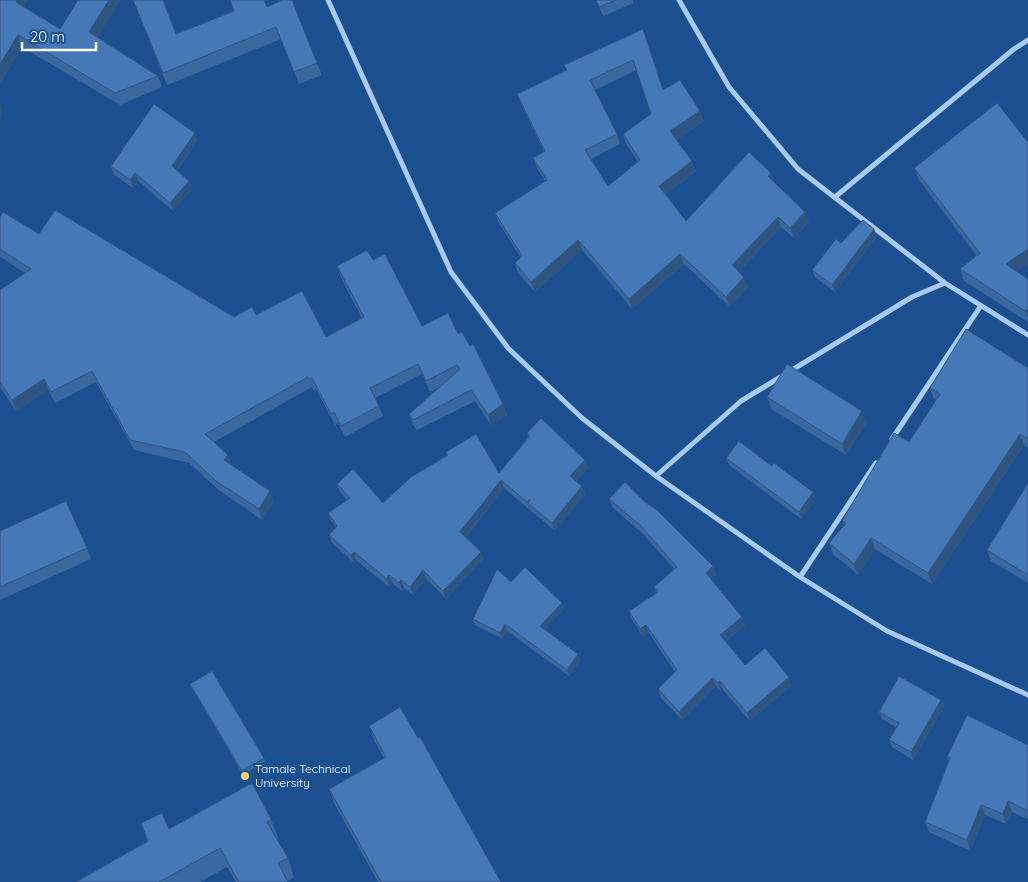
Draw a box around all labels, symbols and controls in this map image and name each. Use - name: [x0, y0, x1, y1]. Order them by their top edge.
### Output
- scale bar: [22, 20, 96, 52]
- text: 20 m: [30, 27, 65, 46]
- place label: Tamale Technical University: [255, 761, 351, 790]
- marker: Tamale Technical University: [239, 770, 251, 782]

